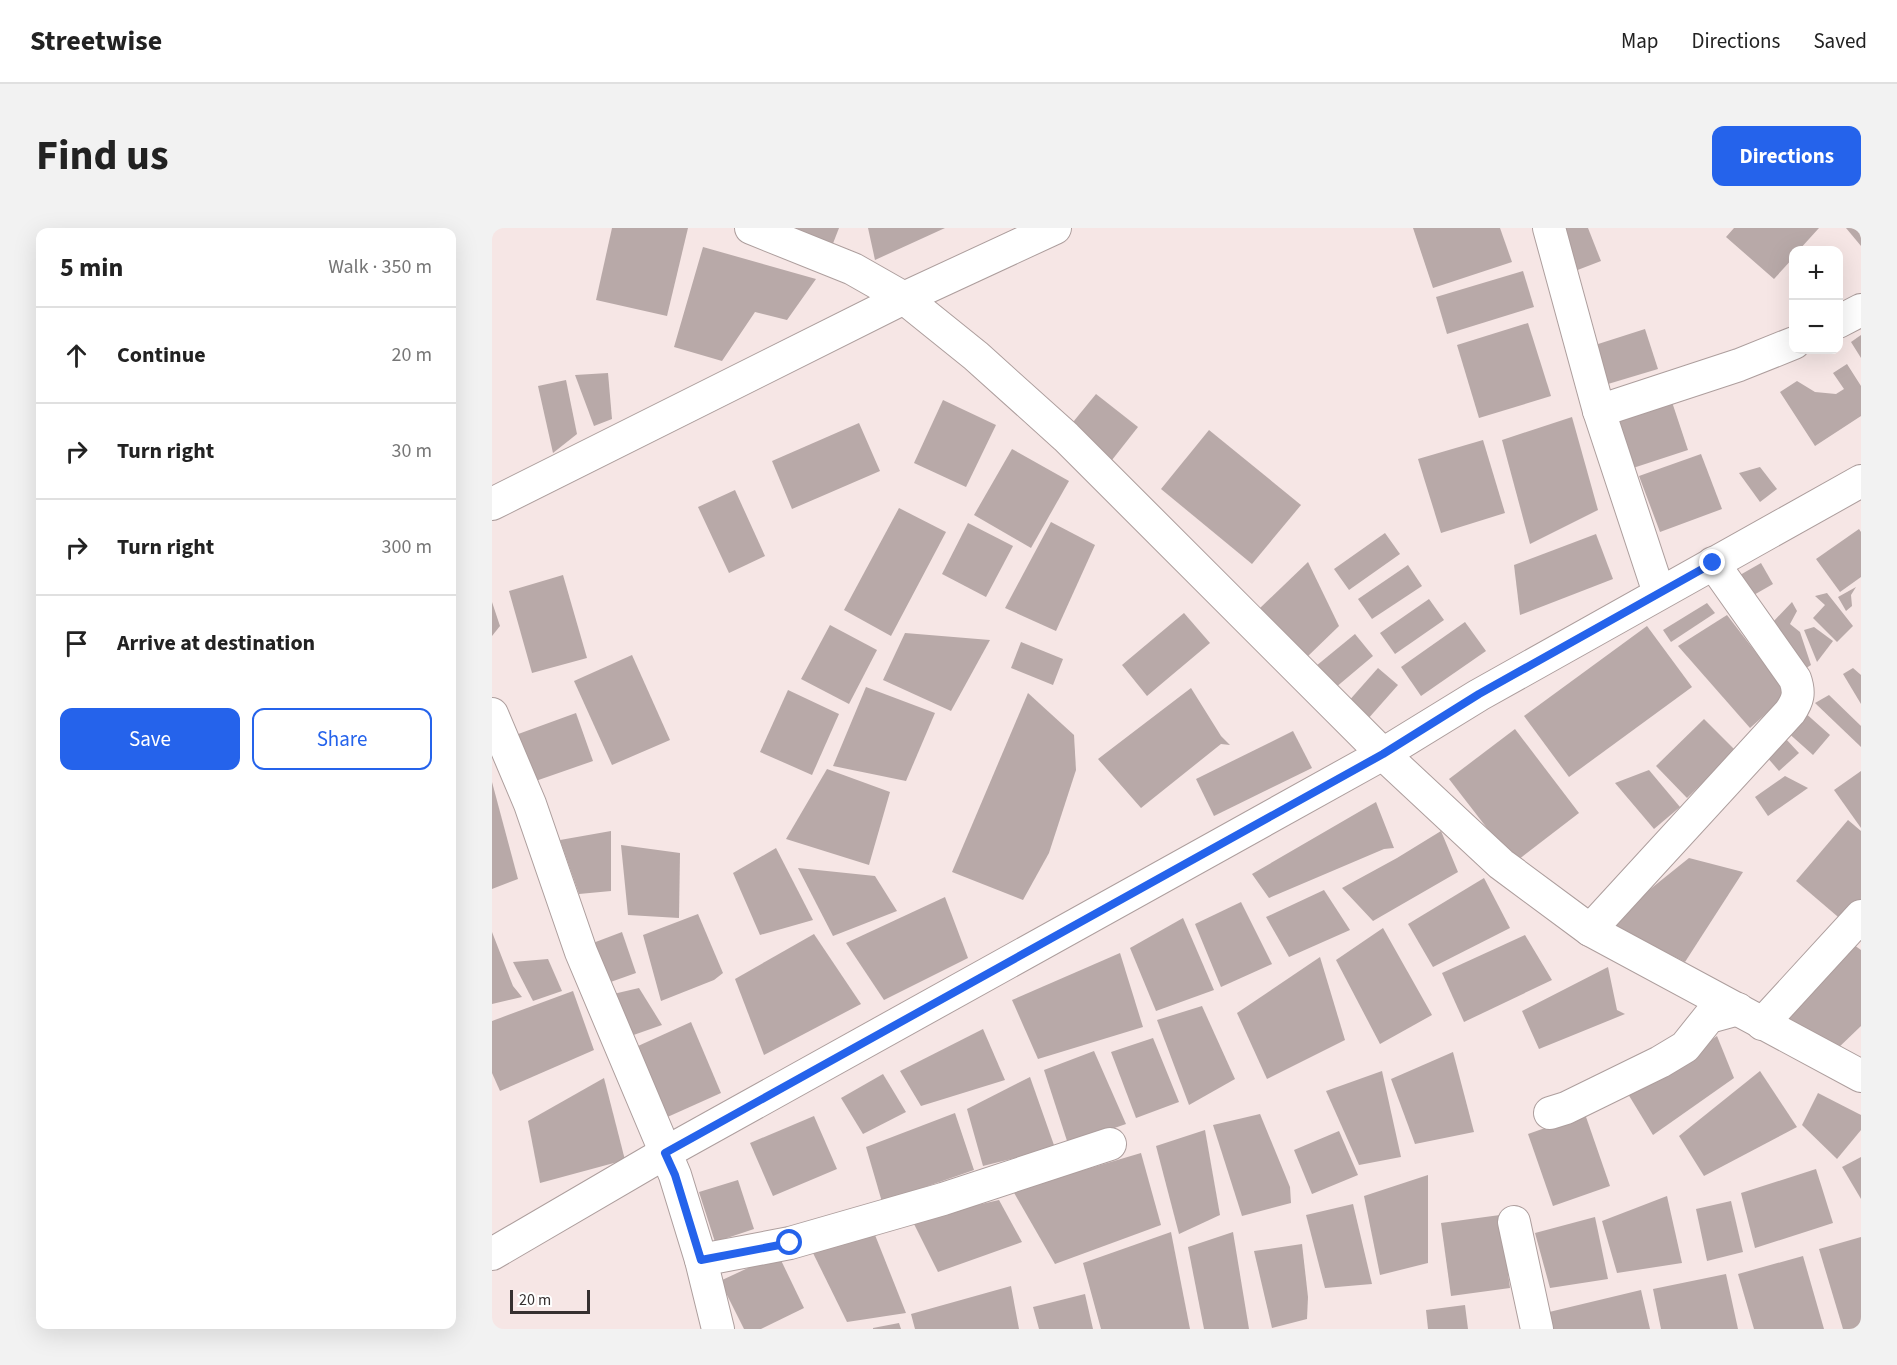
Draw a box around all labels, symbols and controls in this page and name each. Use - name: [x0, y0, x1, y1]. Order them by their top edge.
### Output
- text: Streetwise: [30, 21, 162, 61]
- text: Map: [1621, 26, 1659, 56]
- text: Directions: [1692, 26, 1780, 56]
- text: Saved: [1813, 26, 1867, 56]
- text: Find us: [36, 126, 169, 186]
- button: Directions: [1712, 126, 1861, 186]
- map controls: [1789, 246, 1843, 354]
- button: +: [1789, 246, 1843, 300]
- text: 5 min: [60, 249, 123, 286]
- text: Walk · 350 m: [328, 253, 432, 281]
- button: −: [1789, 300, 1843, 354]
- icon: ahead: [60, 339, 93, 372]
- text: Continue: [117, 339, 206, 371]
- text: 20 m: [392, 341, 432, 369]
- icon: right: [60, 435, 93, 468]
- text: Turn right: [117, 435, 214, 467]
- text: 30 m: [392, 437, 432, 465]
- icon: right: [60, 531, 93, 564]
- text: Turn right: [117, 531, 214, 563]
- text: 300 m: [382, 533, 432, 561]
- route end: [1699, 549, 1725, 575]
- icon: arrive: [60, 627, 93, 660]
- text: Arrive at destination: [117, 627, 315, 659]
- button: Save: [60, 708, 240, 770]
- button: Share: [252, 708, 432, 770]
- route start: [776, 1229, 802, 1255]
- scale bar: [510, 1287, 590, 1314]
- text: 20 m: [519, 1289, 551, 1311]

